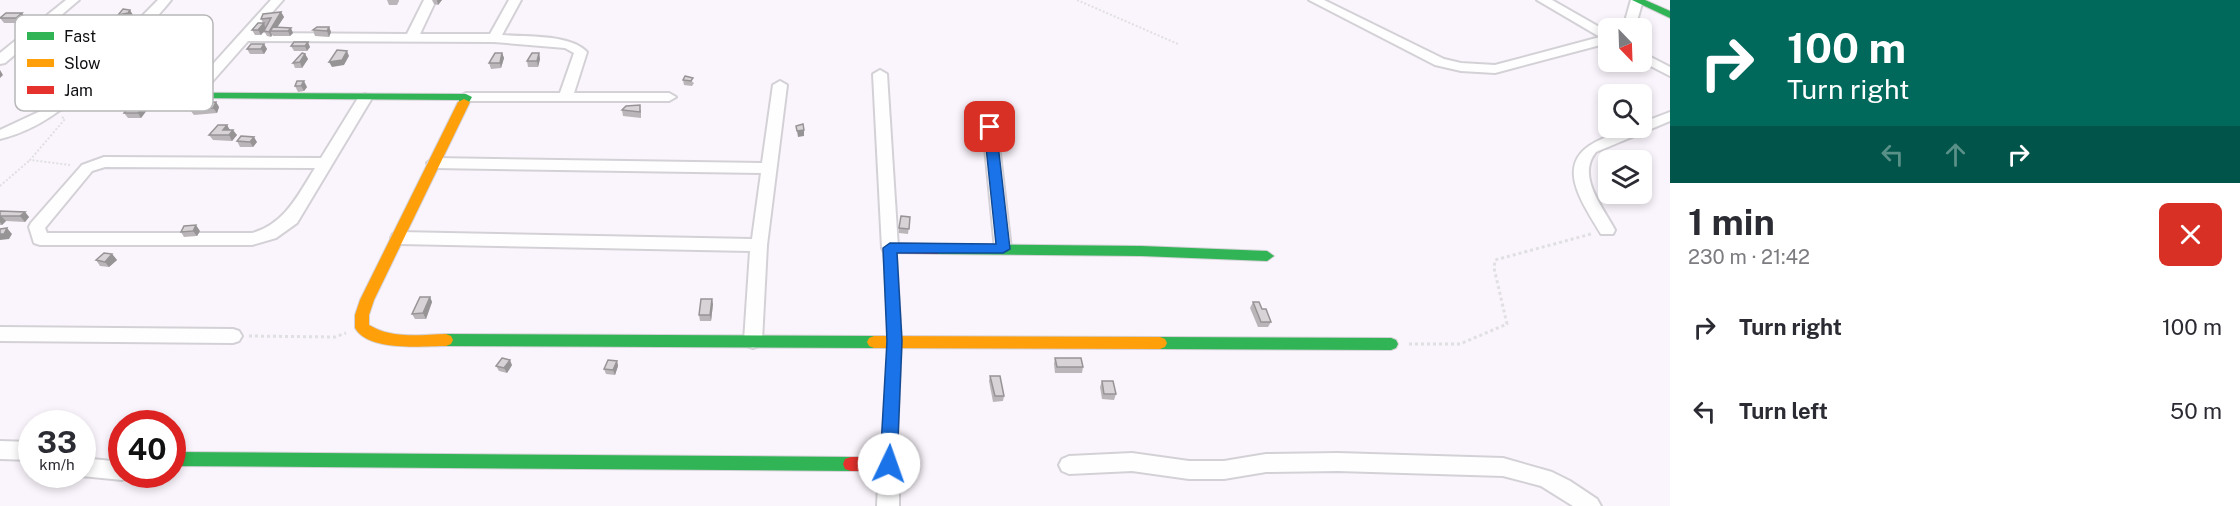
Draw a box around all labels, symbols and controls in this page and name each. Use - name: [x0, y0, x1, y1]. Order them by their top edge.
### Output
- legend: [15, 15, 213, 111]
- north arrow: [1598, 18, 1652, 72]
- map controls: [1598, 18, 1652, 204]
- text: 100 m: [1787, 23, 1906, 72]
- icon: right: [1688, 24, 1766, 102]
- text: Fast: [64, 27, 96, 46]
- text: Slow: [64, 54, 101, 73]
- text: Turn right: [1787, 73, 1910, 105]
- text: Jam: [64, 81, 93, 100]
- button: search: [1598, 84, 1652, 138]
- pin: [964, 101, 1015, 152]
- icon: arrive: [973, 110, 1006, 143]
- icon: left: [1876, 138, 1909, 171]
- icon: ahead: [1939, 138, 1972, 171]
- icon: right: [2002, 138, 2035, 171]
- button: layers: [1598, 150, 1652, 204]
- text: 1 min: [1688, 201, 1775, 243]
- button: close: [2159, 203, 2222, 266]
- text: 230 m · 21:42: [1688, 245, 1810, 269]
- icon: right: [1688, 311, 1721, 344]
- text: Turn right: [1739, 314, 1842, 340]
- text: 100 m: [2162, 314, 2222, 340]
- icon: left: [1688, 395, 1721, 428]
- text: Turn left: [1739, 398, 1828, 424]
- text: 50 m: [2170, 398, 2222, 424]
- speed limit sign: 40: [108, 410, 186, 488]
- text: 33: [37, 424, 77, 460]
- position arrow: [857, 432, 921, 496]
- text: km/h: [39, 456, 75, 473]

